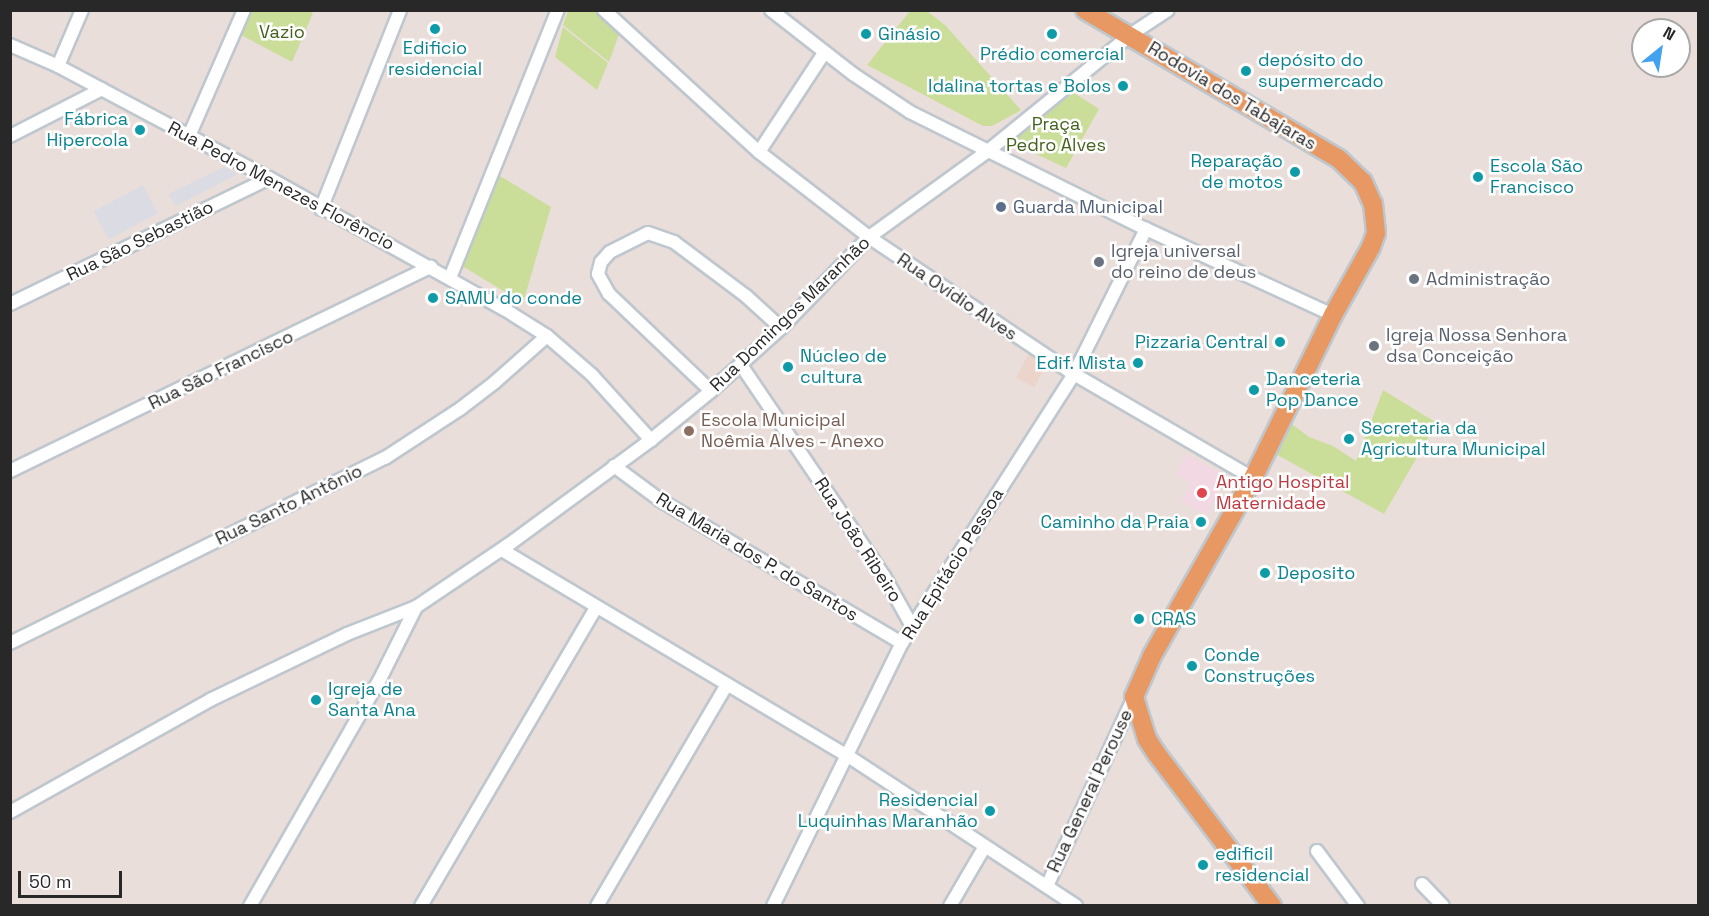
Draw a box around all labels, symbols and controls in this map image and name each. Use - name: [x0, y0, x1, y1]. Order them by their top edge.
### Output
- north arrow: [1631, 18, 1691, 78]
- park label: Vazio: [259, 21, 305, 43]
- marker: Edificio residencial: [428, 22, 442, 36]
- text: N: [1659, 22, 1679, 45]
- place label: Ginásio: [878, 23, 941, 45]
- marker: Ginásio: [859, 27, 873, 41]
- marker: Prédio comercial: [1045, 27, 1059, 41]
- street label: Rodovia dos Tabajaras: [1144, 37, 1320, 155]
- place label: Edificio residencial: [388, 38, 482, 80]
- place label: Prédio comercial: [980, 43, 1124, 65]
- place label: depósito do supermercado: [1258, 50, 1384, 92]
- marker: depósito do supermercado: [1239, 64, 1253, 78]
- place label: Idalina tortas e Bolos: [928, 75, 1111, 97]
- marker: Idalina tortas e Bolos: [1116, 79, 1130, 93]
- place label: Fábrica Hipercola: [46, 109, 128, 152]
- park label: Praça Pedro Alves: [1006, 114, 1106, 156]
- street label: Rua Pedro Menezes Florêncio: [164, 117, 398, 255]
- marker: Fábrica Hipercola: [133, 123, 147, 137]
- place label: Reparação de motos: [1190, 151, 1283, 194]
- place label: Escola São Francisco: [1490, 156, 1583, 198]
- marker: Reparação de motos: [1288, 165, 1302, 179]
- marker: Escola São Francisco: [1471, 170, 1485, 184]
- street label: Rua São Sebastião: [63, 196, 217, 286]
- place label: Guarda Municipal: [1013, 196, 1163, 218]
- marker: Guarda Municipal: [994, 200, 1008, 214]
- street label: Rua Domingos Maranhão: [705, 232, 875, 396]
- place label: Igreja universal do reino de deus: [1111, 241, 1256, 284]
- street label: Rua Ovídio Alves: [893, 249, 1021, 345]
- marker: Igreja universal do reino de deus: [1092, 255, 1106, 269]
- place label: Administração: [1426, 268, 1550, 290]
- marker: Administração: [1407, 272, 1421, 286]
- place label: SAMU do conde: [445, 287, 582, 309]
- marker: SAMU do conde: [426, 291, 440, 305]
- place label: Igreja Nossa Senhora dsa Conceição: [1386, 325, 1567, 368]
- street label: Rua São Francisco: [145, 326, 297, 414]
- place label: Pizzaria Central: [1135, 331, 1268, 353]
- marker: Pizzaria Central: [1273, 335, 1287, 349]
- marker: Igreja Nossa Senhora dsa Conceição: [1367, 339, 1381, 353]
- place label: Núcleo de cultura: [800, 346, 887, 388]
- place label: Edif. Mista: [1036, 352, 1126, 374]
- marker: Edif. Mista: [1131, 356, 1145, 370]
- marker: Núcleo de cultura: [781, 360, 795, 374]
- place label: Danceteria Pop Dance: [1266, 369, 1361, 412]
- marker: Danceteria Pop Dance: [1247, 383, 1261, 397]
- place label: Escola Municipal Noêmia Alves - Anexo: [701, 410, 886, 452]
- place label: Secretaria da Agricultura Municipal: [1361, 418, 1546, 460]
- marker: Escola Municipal Noêmia Alves - Anexo: [682, 424, 696, 438]
- marker: Secretaria da Agricultura Municipal: [1342, 432, 1356, 446]
- street label: Rua Santo Antônio: [212, 460, 366, 550]
- place label: Antigo Hospital Maternidade: [1216, 472, 1350, 514]
- street label: Rua João Ribeiro: [810, 474, 906, 606]
- street label: Rua Epitácio Pessoa: [898, 484, 1008, 644]
- marker: Antigo Hospital Maternidade: [1193, 484, 1211, 502]
- street label: Rua Maria dos P. do Santos: [652, 488, 862, 626]
- place label: Caminho da Praia: [1040, 511, 1189, 533]
- marker: Caminho da Praia: [1194, 515, 1208, 529]
- place label: Deposito: [1277, 562, 1355, 584]
- marker: Deposito: [1258, 566, 1272, 580]
- place label: CRAS: [1151, 608, 1196, 630]
- marker: CRAS: [1132, 612, 1146, 626]
- place label: Conde Construções: [1204, 645, 1315, 688]
- marker: Conde Construções: [1185, 659, 1199, 673]
- place label: Igreja de Santa Ana: [328, 679, 416, 722]
- marker: Igreja de Santa Ana: [309, 693, 323, 707]
- street label: Rua General Perouse: [1043, 706, 1137, 876]
- place label: Residencial Luquinhas Maranhão: [798, 790, 978, 832]
- marker: Residencial Luquinhas Maranhão: [983, 804, 997, 818]
- place label: edificil residencial: [1215, 844, 1309, 886]
- marker: edificil residencial: [1196, 858, 1210, 872]
- scale bar: [21, 859, 124, 897]
- text: 50 m: [29, 870, 71, 893]

